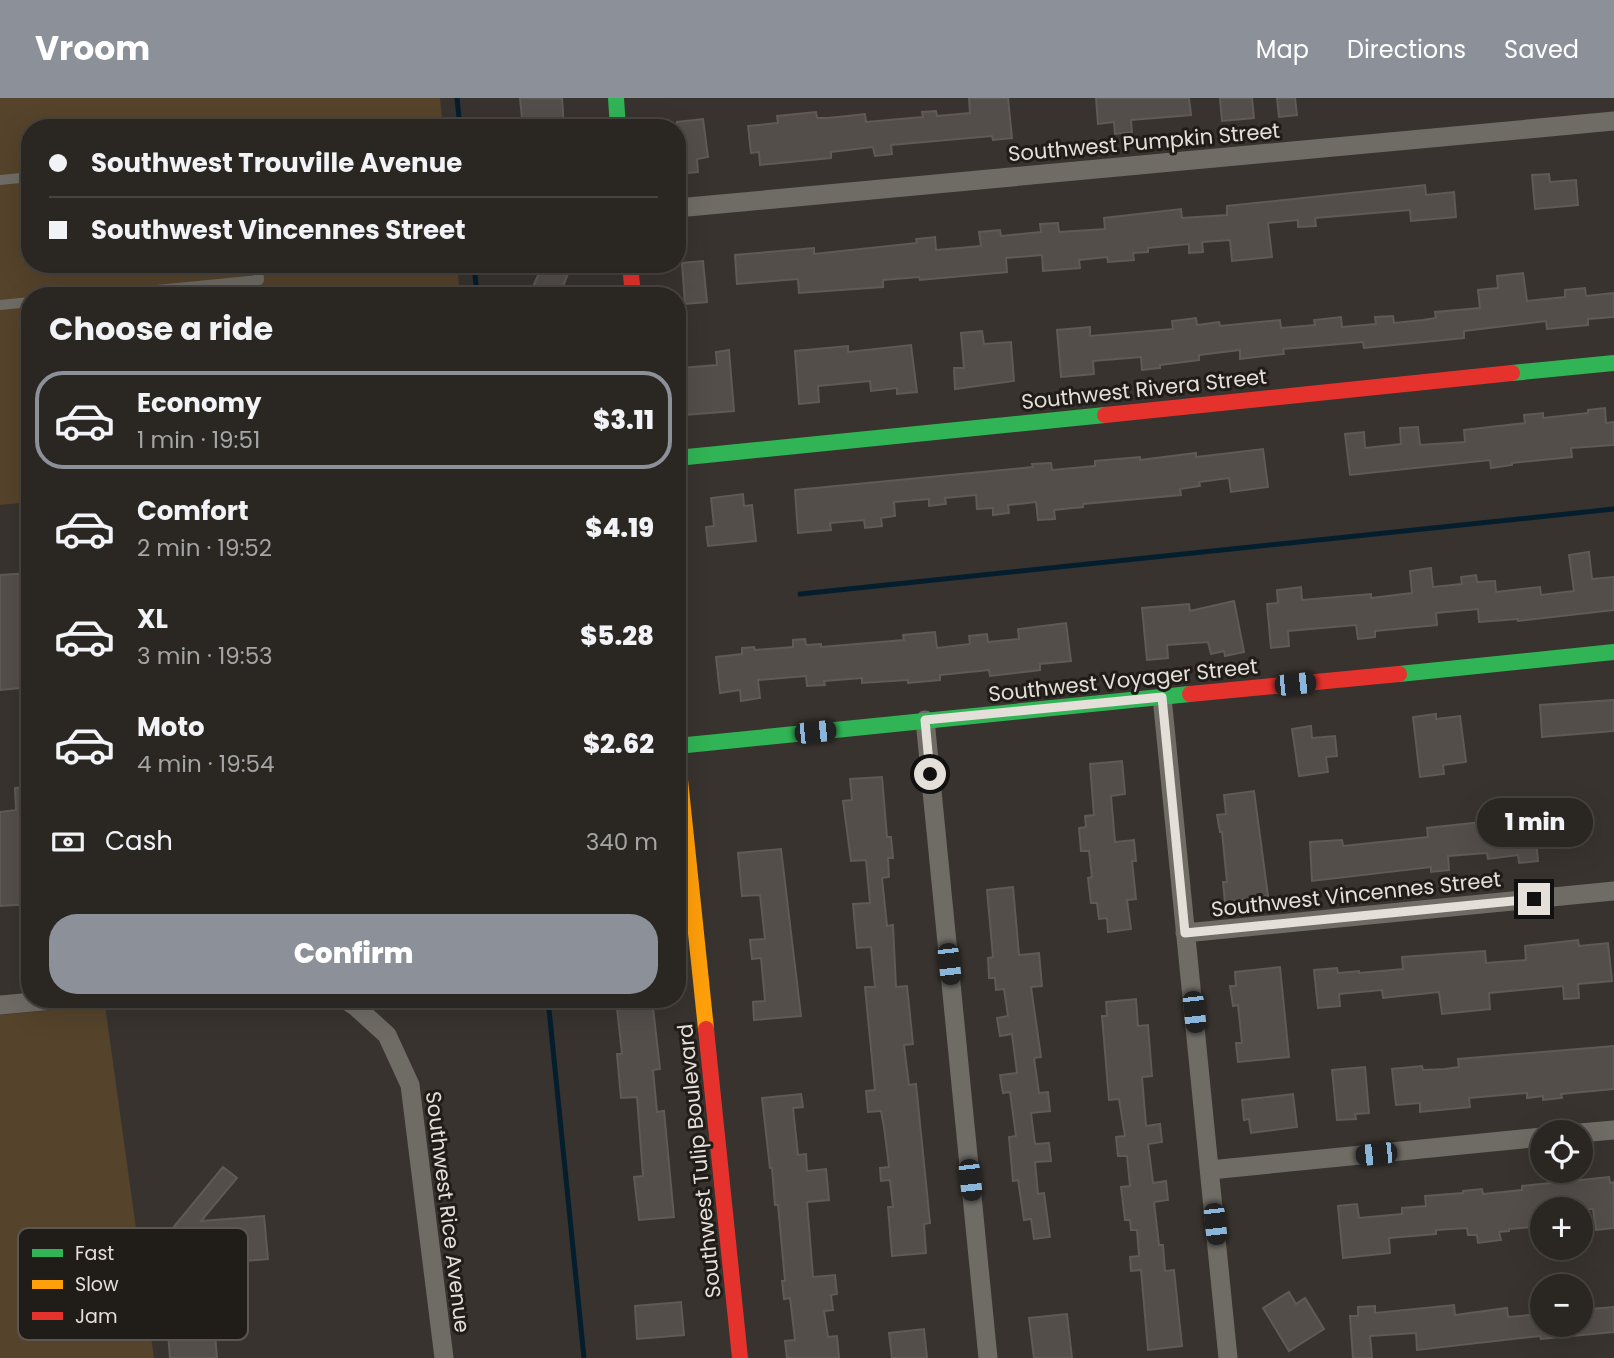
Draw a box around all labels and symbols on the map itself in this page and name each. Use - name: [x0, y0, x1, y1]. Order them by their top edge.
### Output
- street label: Southwest Pumpkin Street: [1007, 116, 1281, 168]
- street label: Southwest Rivera Street: [1020, 362, 1268, 416]
- street label: Southwest Voyager Street: [987, 651, 1259, 709]
- car: [1274, 671, 1317, 697]
- car: [794, 719, 837, 745]
- route start: [914, 758, 946, 790]
- callout: 1 min: [1476, 798, 1592, 846]
- street label: Southwest Vincennes Street: [1210, 864, 1502, 924]
- route end: [1518, 883, 1550, 915]
- car: [937, 942, 962, 986]
- car: [1182, 990, 1207, 1034]
- street label: Southwest Tulip Boulevard: [670, 1022, 728, 1300]
- street label: Southwest Rice Avenue: [419, 1090, 477, 1334]
- car: [1355, 1141, 1398, 1167]
- car: [958, 1158, 983, 1202]
- car: [1203, 1202, 1228, 1246]
- legend: [18, 1228, 248, 1340]
- text: Fast: [75, 1240, 114, 1267]
- text: Slow: [75, 1271, 119, 1298]
- text: Jam: [75, 1303, 117, 1330]

